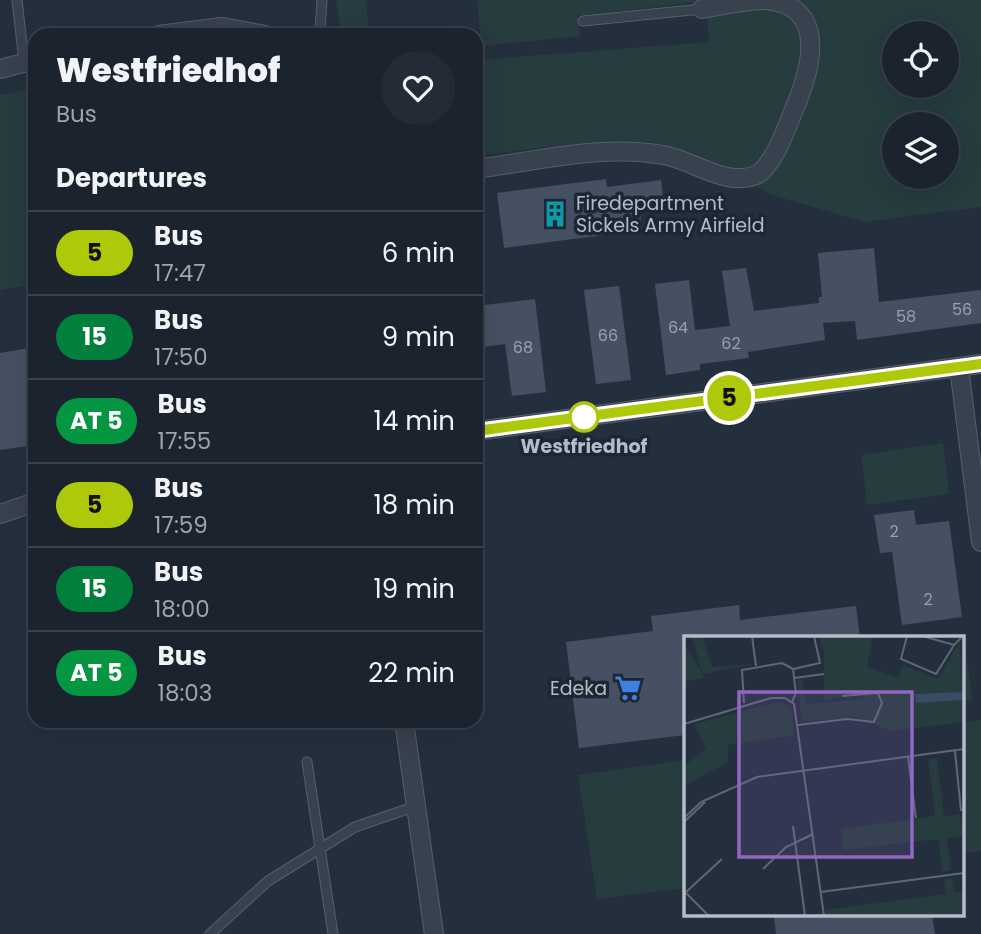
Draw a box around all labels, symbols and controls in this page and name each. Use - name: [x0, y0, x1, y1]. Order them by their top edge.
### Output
- map controls: [882, 21, 959, 189]
- button: locate: [882, 21, 959, 98]
- text: Westfriedhof: [56, 47, 280, 94]
- button: heart: [381, 51, 455, 125]
- text: Bus: [56, 98, 97, 130]
- button: layers: [882, 112, 959, 189]
- text: Departures: [56, 160, 207, 196]
- place label: Firedepartment Sickels Army Airfield: [576, 190, 765, 239]
- building icon: Firedepartment Sickels Army Airfield: [540, 199, 570, 229]
- text: Bus: [154, 218, 203, 254]
- text: 6 min: [382, 235, 455, 271]
- text: 5: [87, 236, 102, 269]
- text: 17:47: [154, 257, 206, 289]
- house number: 56: [952, 298, 972, 321]
- text: Bus: [154, 302, 203, 338]
- house number: 58: [896, 305, 916, 328]
- house number: 64: [668, 316, 688, 339]
- text: 9 min: [382, 319, 455, 355]
- text: 15: [82, 320, 107, 353]
- house number: 66: [598, 324, 618, 347]
- house number: 62: [721, 332, 741, 355]
- house number: 68: [513, 336, 533, 359]
- text: 17:50: [154, 341, 208, 373]
- line badge: 5: [706, 375, 752, 421]
- text: 5: [721, 381, 737, 414]
- text: Bus: [158, 386, 207, 422]
- marker: Westfriedhof: [569, 402, 599, 432]
- text: 14 min: [374, 403, 455, 439]
- text: AT 5: [70, 404, 123, 437]
- text: 17:55: [158, 425, 211, 457]
- place label: Westfriedhof: [521, 433, 648, 460]
- text: Bus: [154, 470, 203, 506]
- text: 18 min: [374, 487, 455, 523]
- text: 5: [87, 488, 102, 521]
- text: 17:59: [154, 509, 208, 541]
- house number: 2: [889, 520, 899, 543]
- text: Bus: [154, 554, 203, 590]
- text: 19 min: [374, 571, 455, 607]
- text: 15: [82, 572, 107, 605]
- house number: 2: [923, 588, 933, 611]
- text: 18:00: [154, 593, 210, 625]
- inset map: [684, 636, 964, 916]
- text: Bus: [158, 638, 207, 674]
- text: 22 min: [368, 655, 455, 691]
- text: AT 5: [70, 656, 123, 689]
- supermarket icon: Edeka: [613, 673, 643, 703]
- place label: Edeka: [550, 675, 607, 702]
- text: 18:03: [158, 677, 212, 709]

